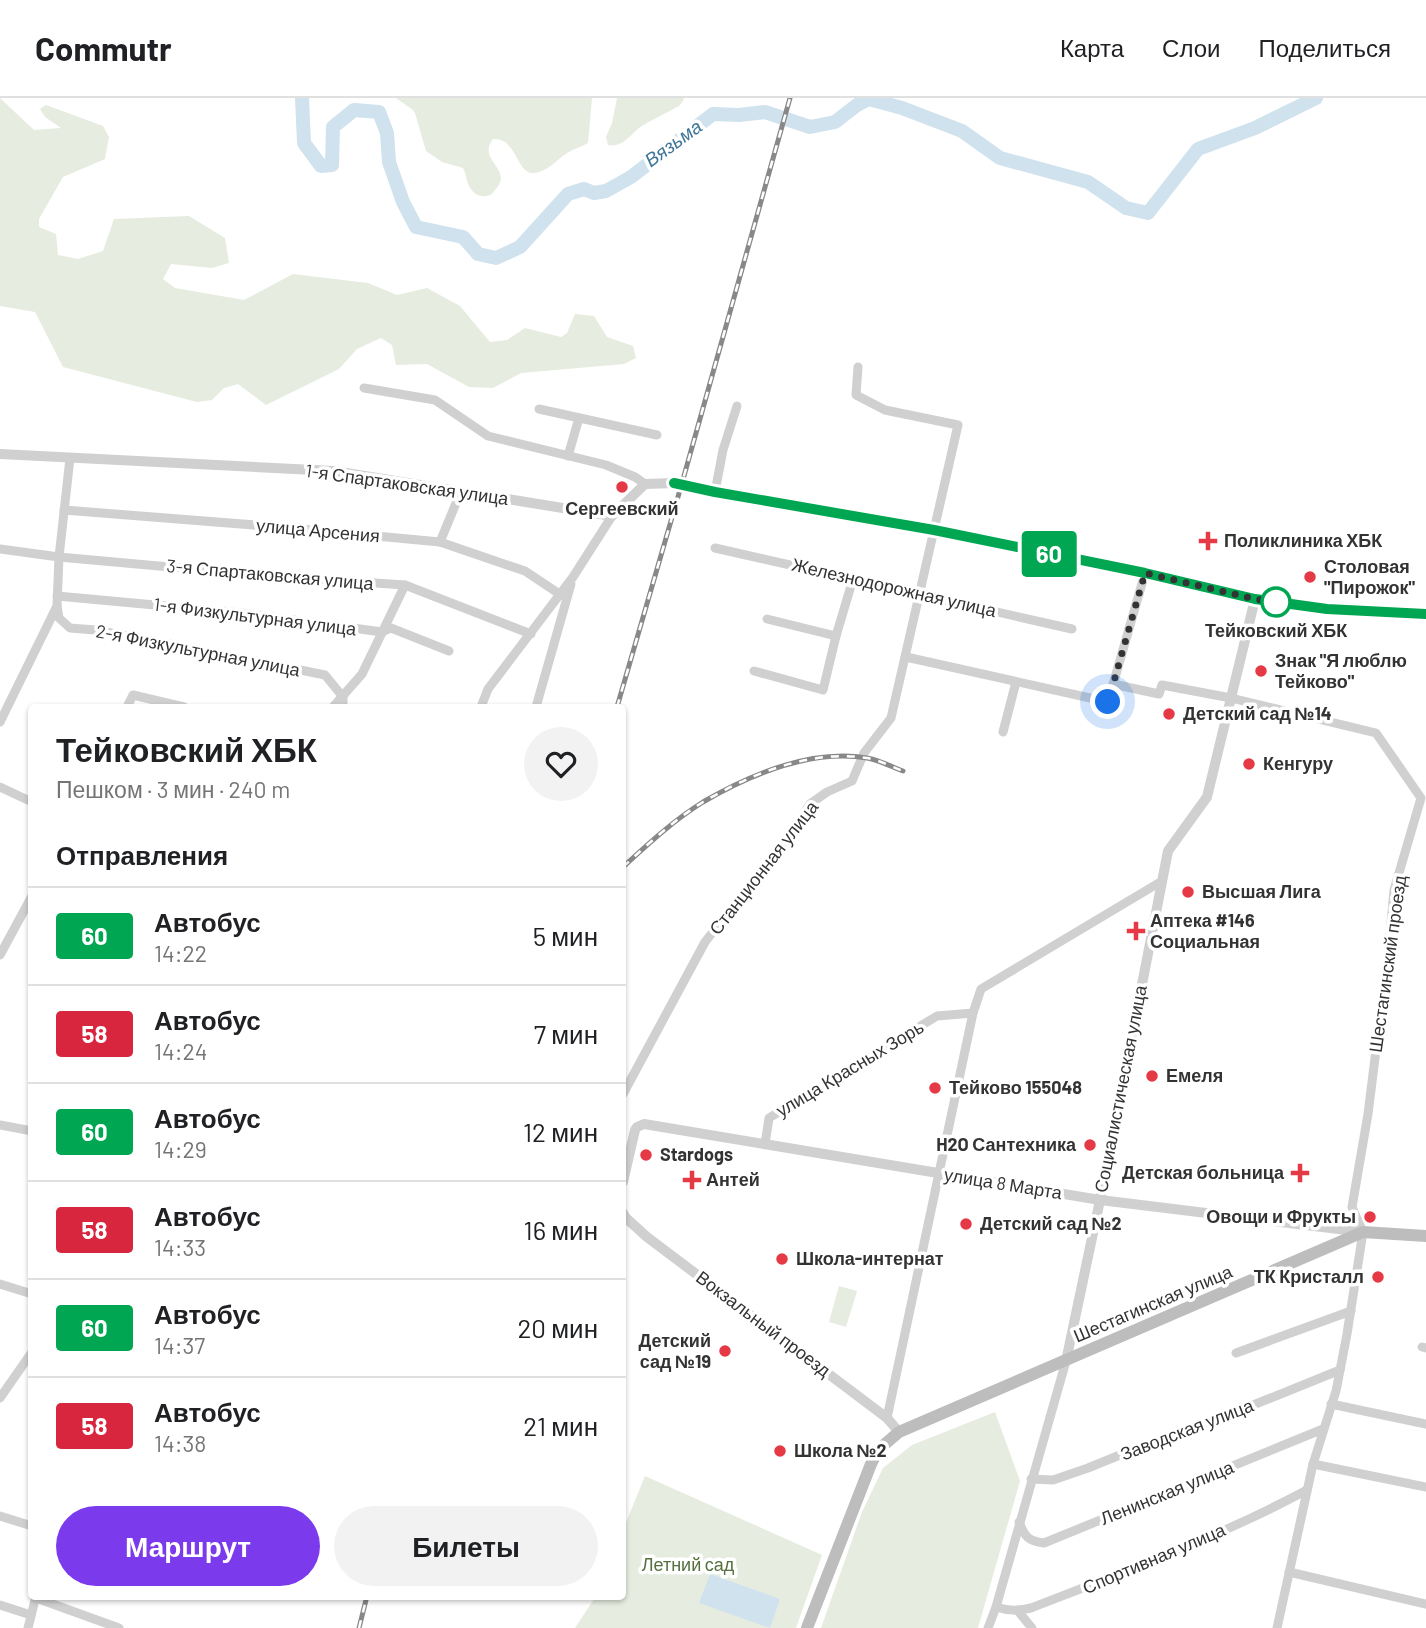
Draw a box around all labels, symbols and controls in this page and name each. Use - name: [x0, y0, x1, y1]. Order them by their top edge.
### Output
- text: Commutr: [35, 28, 172, 68]
- text: Карта: [1060, 33, 1124, 62]
- text: Слои: [1162, 33, 1220, 62]
- text: Поделиться: [1258, 33, 1391, 62]
- water label: Вязьма: [640, 114, 706, 171]
- street label: 1-я Спартаковская улица: [304, 459, 511, 509]
- marker: Сергеевский: [614, 479, 630, 495]
- place label: Сергеевский: [565, 497, 679, 519]
- street label: улица Арсения: [255, 514, 381, 546]
- place label: Поликлиника ХБК: [1224, 529, 1383, 551]
- line badge: 60: [1018, 531, 1080, 577]
- marker: Поликлиника ХБК: [1198, 531, 1218, 551]
- text: 60: [1036, 539, 1062, 568]
- street label: Железнодорожная улица: [790, 553, 999, 621]
- street label: 3-я Спартаковская улица: [166, 554, 375, 594]
- place label: Столовая "Пирожок": [1324, 555, 1416, 598]
- marker: Столовая "Пирожок": [1302, 569, 1318, 585]
- marker: Тейковский ХБК: [1261, 587, 1291, 617]
- street label: 1-я Физкультурная улица: [153, 593, 359, 639]
- street label: 2-я Физкультурная улица: [94, 619, 303, 681]
- place label: Тейковский ХБК: [1205, 619, 1348, 641]
- place label: Знак "Я люблю Тейково": [1275, 649, 1407, 692]
- marker: Знак "Я люблю Тейково": [1253, 663, 1269, 679]
- your location: [1090, 684, 1125, 719]
- place label: Детский сад №14: [1183, 702, 1332, 724]
- marker: Детский сад №14: [1161, 706, 1177, 722]
- button: heart: [524, 727, 598, 801]
- text: Тейковский ХБК: [56, 729, 317, 769]
- place label: Кенгуру: [1263, 752, 1333, 774]
- marker: Кенгуру: [1241, 756, 1257, 772]
- text: Пешком · 3 мин · 240 m: [56, 775, 290, 803]
- street label: Станционная улица: [704, 795, 823, 939]
- text: Отправления: [56, 839, 228, 870]
- street label: Шестагинский проезд: [1364, 873, 1410, 1054]
- place label: Высшая Лига: [1202, 880, 1322, 902]
- marker: Высшая Лига: [1180, 884, 1196, 900]
- text: Автобус: [154, 906, 261, 937]
- place label: Аптека #146 Социальная: [1150, 909, 1260, 952]
- text: 5 мин: [533, 920, 598, 951]
- text: 60: [81, 921, 108, 950]
- marker: Аптека #146 Социальная: [1128, 923, 1144, 939]
- text: 14:22: [154, 939, 207, 967]
- street label: Социалистическая улица: [1089, 982, 1151, 1194]
- text: Автобус: [154, 1004, 261, 1035]
- street label: улица Красных Зорь: [772, 1015, 927, 1121]
- text: 7 мин: [534, 1018, 598, 1049]
- text: 58: [82, 1019, 107, 1048]
- text: 14:24: [154, 1037, 208, 1065]
- place label: Емеля: [1166, 1064, 1223, 1086]
- marker: Емеля: [1144, 1068, 1160, 1084]
- place label: Тейково 155048: [949, 1076, 1082, 1098]
- marker: Тейково 155048: [927, 1080, 943, 1096]
- text: Автобус: [154, 1102, 261, 1133]
- text: 12 мин: [523, 1116, 598, 1147]
- text: 60: [81, 1117, 108, 1146]
- place label: H2O Сантехника: [936, 1133, 1077, 1155]
- text: 14:29: [154, 1135, 207, 1163]
- marker: H2O Сантехника: [1082, 1137, 1098, 1153]
- place label: Stardogs: [660, 1143, 733, 1165]
- marker: Stardogs: [638, 1147, 654, 1163]
- place label: Детская больница: [1122, 1161, 1285, 1183]
- street label: улица 8 Марта: [943, 1163, 1065, 1203]
- marker: Детская больница: [1290, 1163, 1310, 1183]
- place label: Антей: [706, 1168, 760, 1190]
- marker: Антей: [684, 1172, 700, 1188]
- text: Автобус: [154, 1200, 261, 1231]
- place label: Овощи и Фрукты: [1206, 1205, 1356, 1227]
- marker: Овощи и Фрукты: [1362, 1209, 1378, 1225]
- place label: Детский сад №2: [980, 1212, 1122, 1234]
- text: 16 мин: [524, 1214, 598, 1245]
- text: 58: [82, 1215, 107, 1244]
- marker: Детский сад №2: [958, 1216, 974, 1232]
- text: 14:33: [154, 1233, 206, 1261]
- place label: Школа-интернат: [796, 1247, 944, 1269]
- marker: Школа-интернат: [774, 1251, 790, 1267]
- street label: Шестагинская улица: [1070, 1259, 1236, 1346]
- place label: ТК Кристалл: [1254, 1265, 1364, 1287]
- street label: Вокзальный проезд: [692, 1266, 836, 1381]
- marker: ТК Кристалл: [1370, 1269, 1386, 1285]
- text: Автобус: [154, 1298, 261, 1329]
- text: 20 мин: [517, 1312, 598, 1343]
- text: 60: [81, 1313, 108, 1342]
- place label: Детский сад №19: [638, 1329, 711, 1372]
- text: 14:37: [154, 1331, 205, 1359]
- marker: Детский сад №19: [717, 1343, 733, 1359]
- street label: Заводская улица: [1117, 1393, 1257, 1465]
- text: Автобус: [154, 1396, 261, 1427]
- text: 21 мин: [523, 1410, 598, 1441]
- text: 58: [82, 1411, 107, 1440]
- text: 14:38: [154, 1429, 206, 1457]
- place label: Школа №2: [794, 1439, 887, 1461]
- marker: Школа №2: [772, 1443, 788, 1459]
- street label: Ленинская улица: [1097, 1455, 1237, 1529]
- button: Маршрут: [56, 1506, 320, 1586]
- button: Билеты: [334, 1506, 598, 1586]
- street label: Спортивная улица: [1079, 1518, 1229, 1598]
- park label: Летний сад: [642, 1553, 735, 1575]

